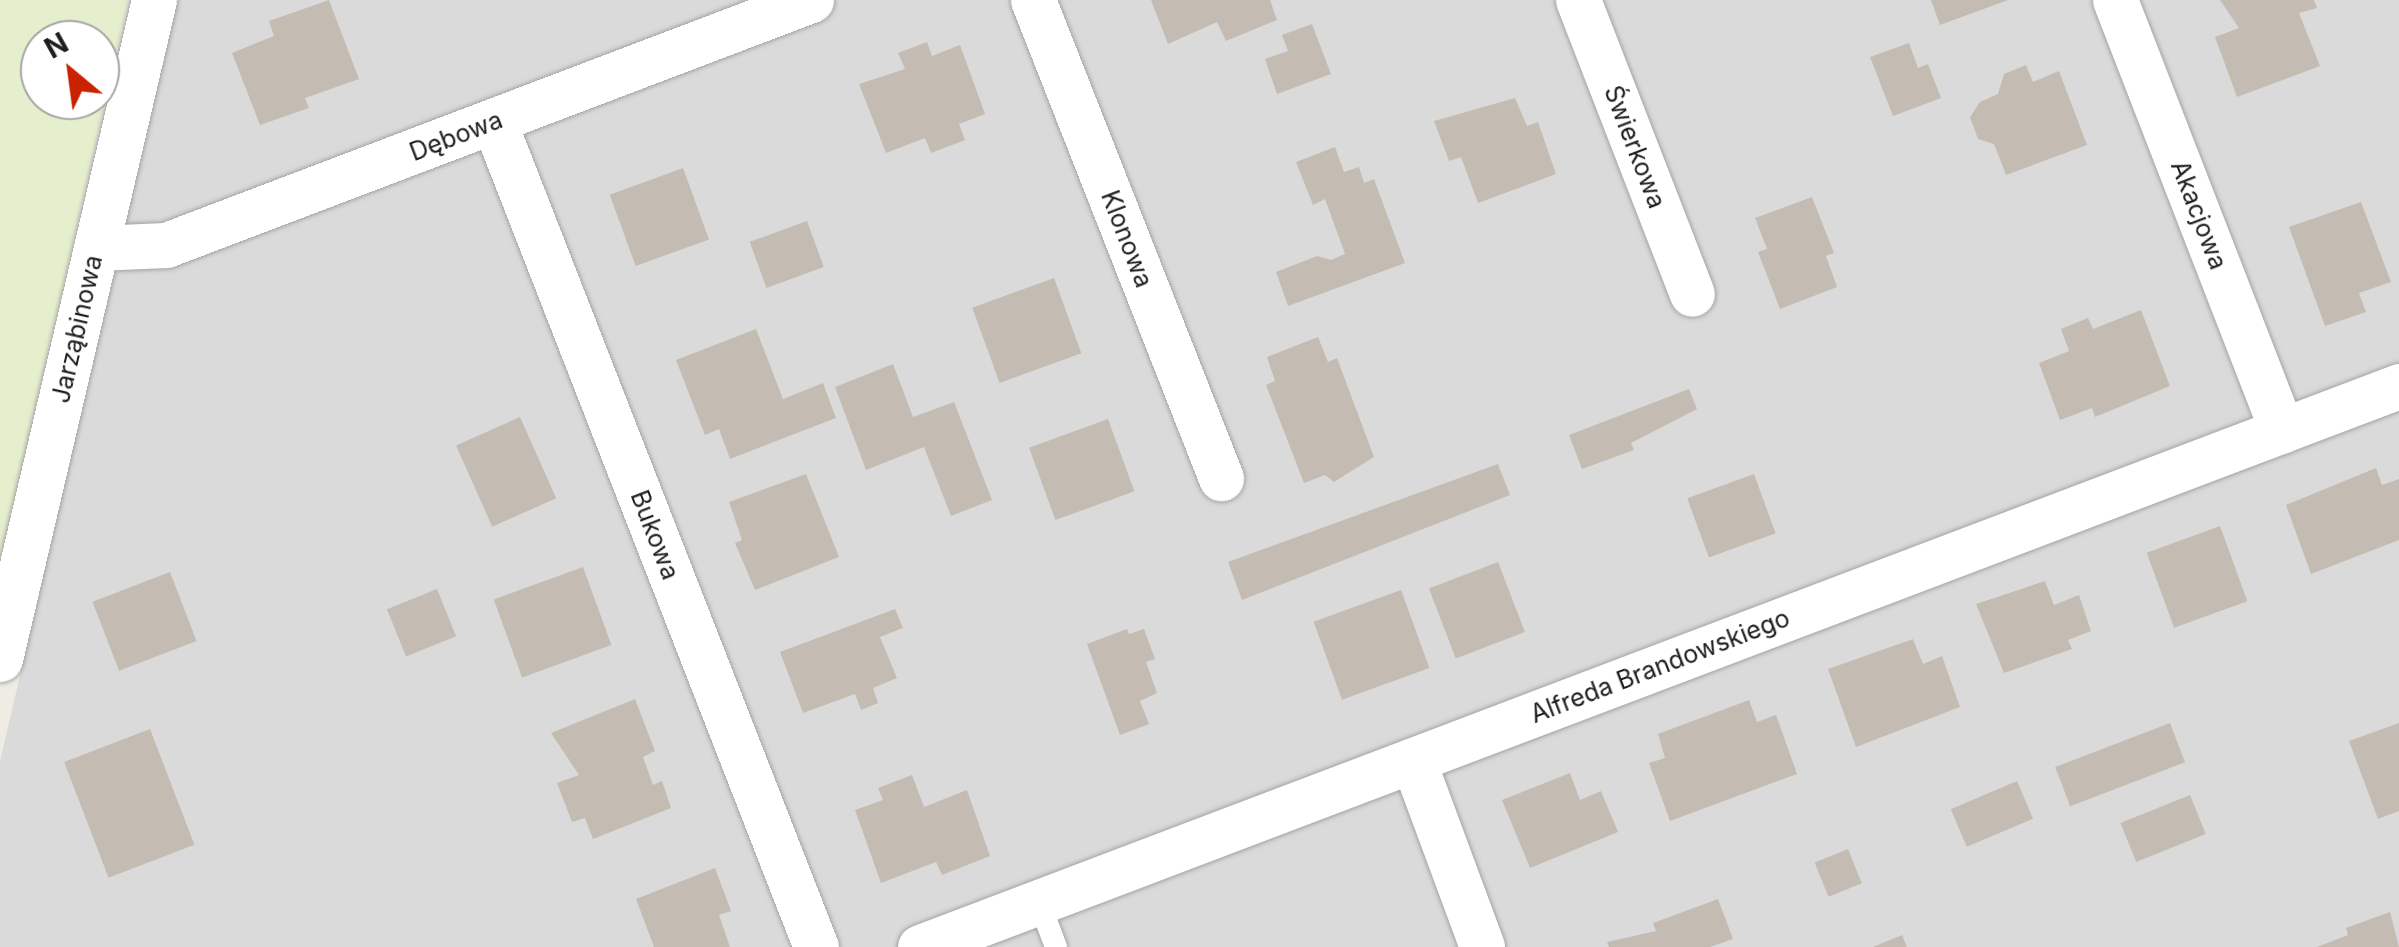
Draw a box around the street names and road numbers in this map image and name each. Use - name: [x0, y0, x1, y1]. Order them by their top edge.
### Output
- street label: Świerkowa: [1598, 81, 1672, 213]
- street label: Dębowa: [405, 105, 507, 167]
- street label: Akacjowa: [2165, 156, 2233, 274]
- street label: Klonowa: [1095, 186, 1159, 292]
- street label: Jarząbinowa: [45, 252, 109, 406]
- street label: Bukowa: [624, 486, 686, 584]
- street label: Alfreda Brandowskiego: [1526, 603, 1794, 729]

